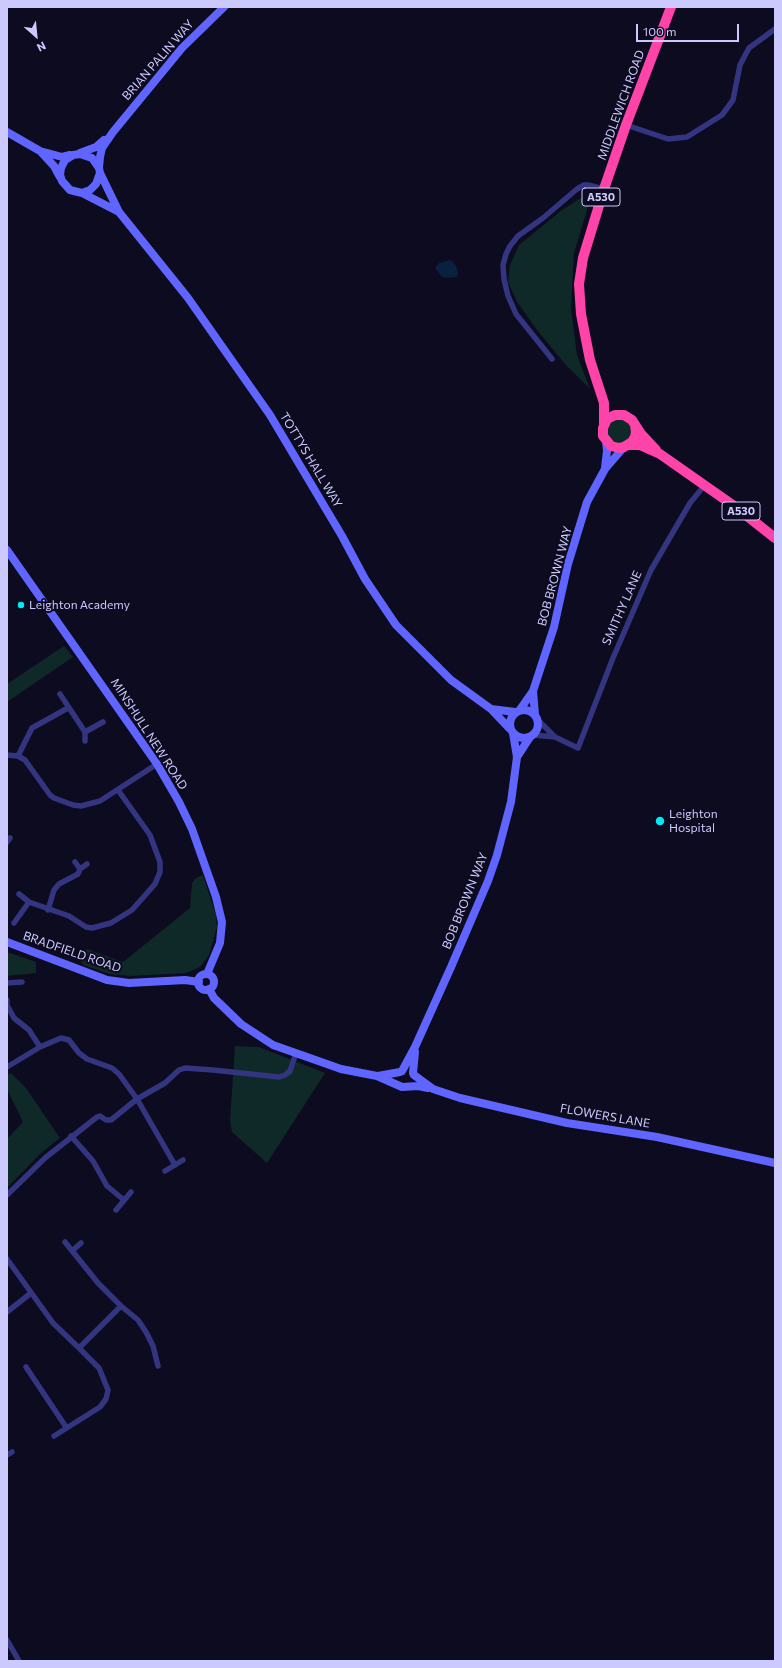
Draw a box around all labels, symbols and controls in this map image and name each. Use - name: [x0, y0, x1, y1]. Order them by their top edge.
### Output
- north arrow: [16, 16, 56, 56]
- scale bar: [638, 16, 741, 42]
- street label: BRIAN PALIN WAY: [119, 17, 197, 103]
- text: 100 m: [643, 24, 677, 38]
- text: N: [35, 39, 48, 55]
- street label: MIDDLEWICH ROAD: [594, 48, 648, 162]
- road number: A530: [582, 188, 620, 206]
- street label: TOTTYS HALL WAY: [277, 410, 345, 510]
- road number: A530: [722, 502, 760, 520]
- street label: BOB BROWN WAY: [535, 525, 575, 627]
- street label: SMITHY LANE: [599, 569, 645, 647]
- place label: Leighton Academy: [29, 598, 130, 612]
- marker: Leighton Academy: [16, 600, 26, 610]
- street label: MINSHULL NEW ROAD: [108, 676, 190, 792]
- place label: Leighton Hospital: [669, 807, 718, 835]
- marker: Leighton Hospital: [654, 815, 666, 827]
- street label: BOB BROWN WAY: [439, 851, 491, 951]
- street label: BRADFIELD ROAD: [21, 928, 123, 976]
- street label: FLOWERS LANE: [559, 1101, 651, 1131]

